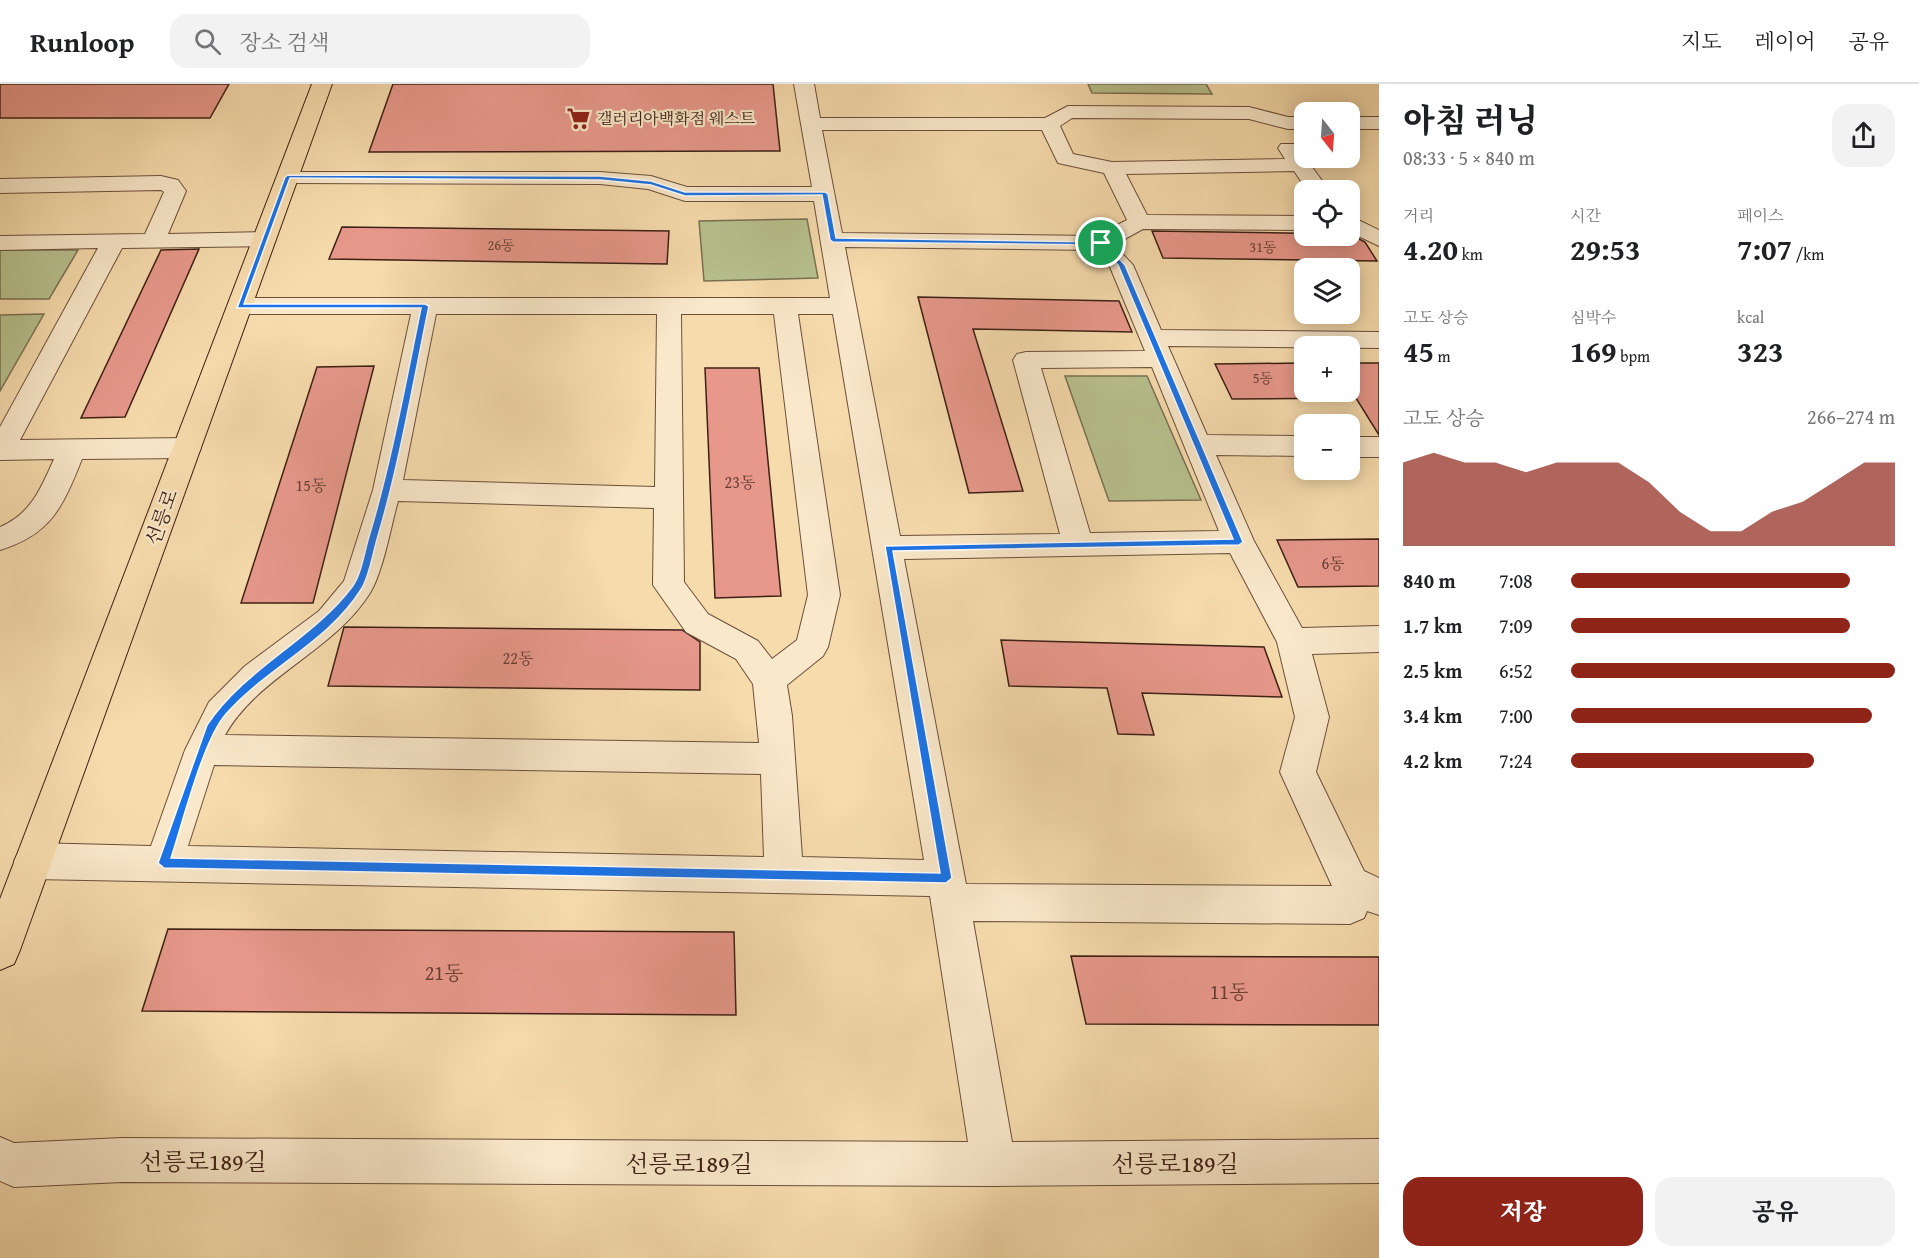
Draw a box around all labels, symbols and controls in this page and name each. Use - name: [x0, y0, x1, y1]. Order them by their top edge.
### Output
- search box: [170, 14, 590, 68]
- text: Runloop: [30, 21, 134, 62]
- icon: search: [191, 25, 224, 58]
- text: 장소 검색: [239, 26, 329, 58]
- text: 지도: [1681, 26, 1722, 57]
- text: 레이어: [1755, 26, 1815, 57]
- text: 공유: [1848, 26, 1889, 57]
- text: 아침 러닝: [1403, 96, 1538, 144]
- north arrow: [1294, 102, 1360, 168]
- map controls: [1294, 102, 1360, 480]
- button: share: [1832, 104, 1895, 167]
- supermarket icon: 갤러리아백화점 웨스트: [566, 105, 592, 131]
- place label: 갤러리아백화점 웨스트: [597, 106, 756, 130]
- text: 08:33 · 5 × 840 m: [1403, 143, 1535, 172]
- button: locate: [1294, 180, 1360, 246]
- text: 거리: [1403, 203, 1434, 227]
- text: 시간: [1570, 203, 1601, 227]
- text: 페이스: [1737, 203, 1783, 227]
- pin: [1075, 217, 1126, 268]
- icon: arrive: [1084, 226, 1117, 259]
- text: 4.20: [1403, 227, 1458, 271]
- text: 29:53: [1570, 227, 1641, 271]
- text: 7:07: [1737, 227, 1792, 271]
- house number: 26동: [487, 235, 515, 255]
- house number: 31동: [1249, 237, 1277, 257]
- text: km: [1458, 242, 1483, 266]
- text: /km: [1792, 242, 1824, 266]
- button: layers: [1294, 258, 1360, 324]
- text: 고도 상승: [1403, 305, 1468, 329]
- text: 심박수: [1570, 305, 1616, 329]
- text: kcal: [1737, 305, 1764, 329]
- text: 45: [1403, 329, 1434, 373]
- text: 169: [1570, 329, 1617, 373]
- text: 323: [1737, 329, 1784, 373]
- button: +: [1294, 336, 1360, 402]
- text: m: [1434, 344, 1451, 368]
- text: bpm: [1617, 344, 1650, 368]
- house number: 5동: [1253, 368, 1274, 388]
- text: 266–274 m: [1807, 402, 1895, 431]
- text: 고도 상승: [1403, 403, 1485, 432]
- button: −: [1294, 414, 1360, 480]
- house number: 23동: [725, 470, 756, 494]
- house number: 15동: [296, 473, 327, 497]
- street label: 선릉로: [137, 485, 185, 549]
- house number: 6동: [1321, 551, 1345, 575]
- text: 840 m: [1403, 566, 1456, 595]
- text: 7:08: [1499, 566, 1533, 595]
- text: 1.7 km: [1403, 611, 1462, 640]
- text: 7:09: [1499, 611, 1533, 640]
- house number: 22동: [503, 646, 534, 670]
- text: 2.5 km: [1403, 656, 1462, 685]
- text: 6:52: [1499, 656, 1533, 685]
- text: 3.4 km: [1403, 701, 1462, 730]
- text: 7:00: [1499, 701, 1533, 730]
- text: 4.2 km: [1403, 746, 1462, 775]
- text: 7:24: [1499, 746, 1533, 775]
- house number: 21동: [425, 958, 463, 987]
- house number: 11동: [1210, 977, 1248, 1006]
- street label: 선릉로189길: [139, 1144, 267, 1179]
- street label: 선릉로189길: [625, 1146, 753, 1181]
- street label: 선릉로189길: [1111, 1146, 1239, 1181]
- button: 저장: [1403, 1177, 1643, 1246]
- button: 공유: [1655, 1177, 1895, 1246]

